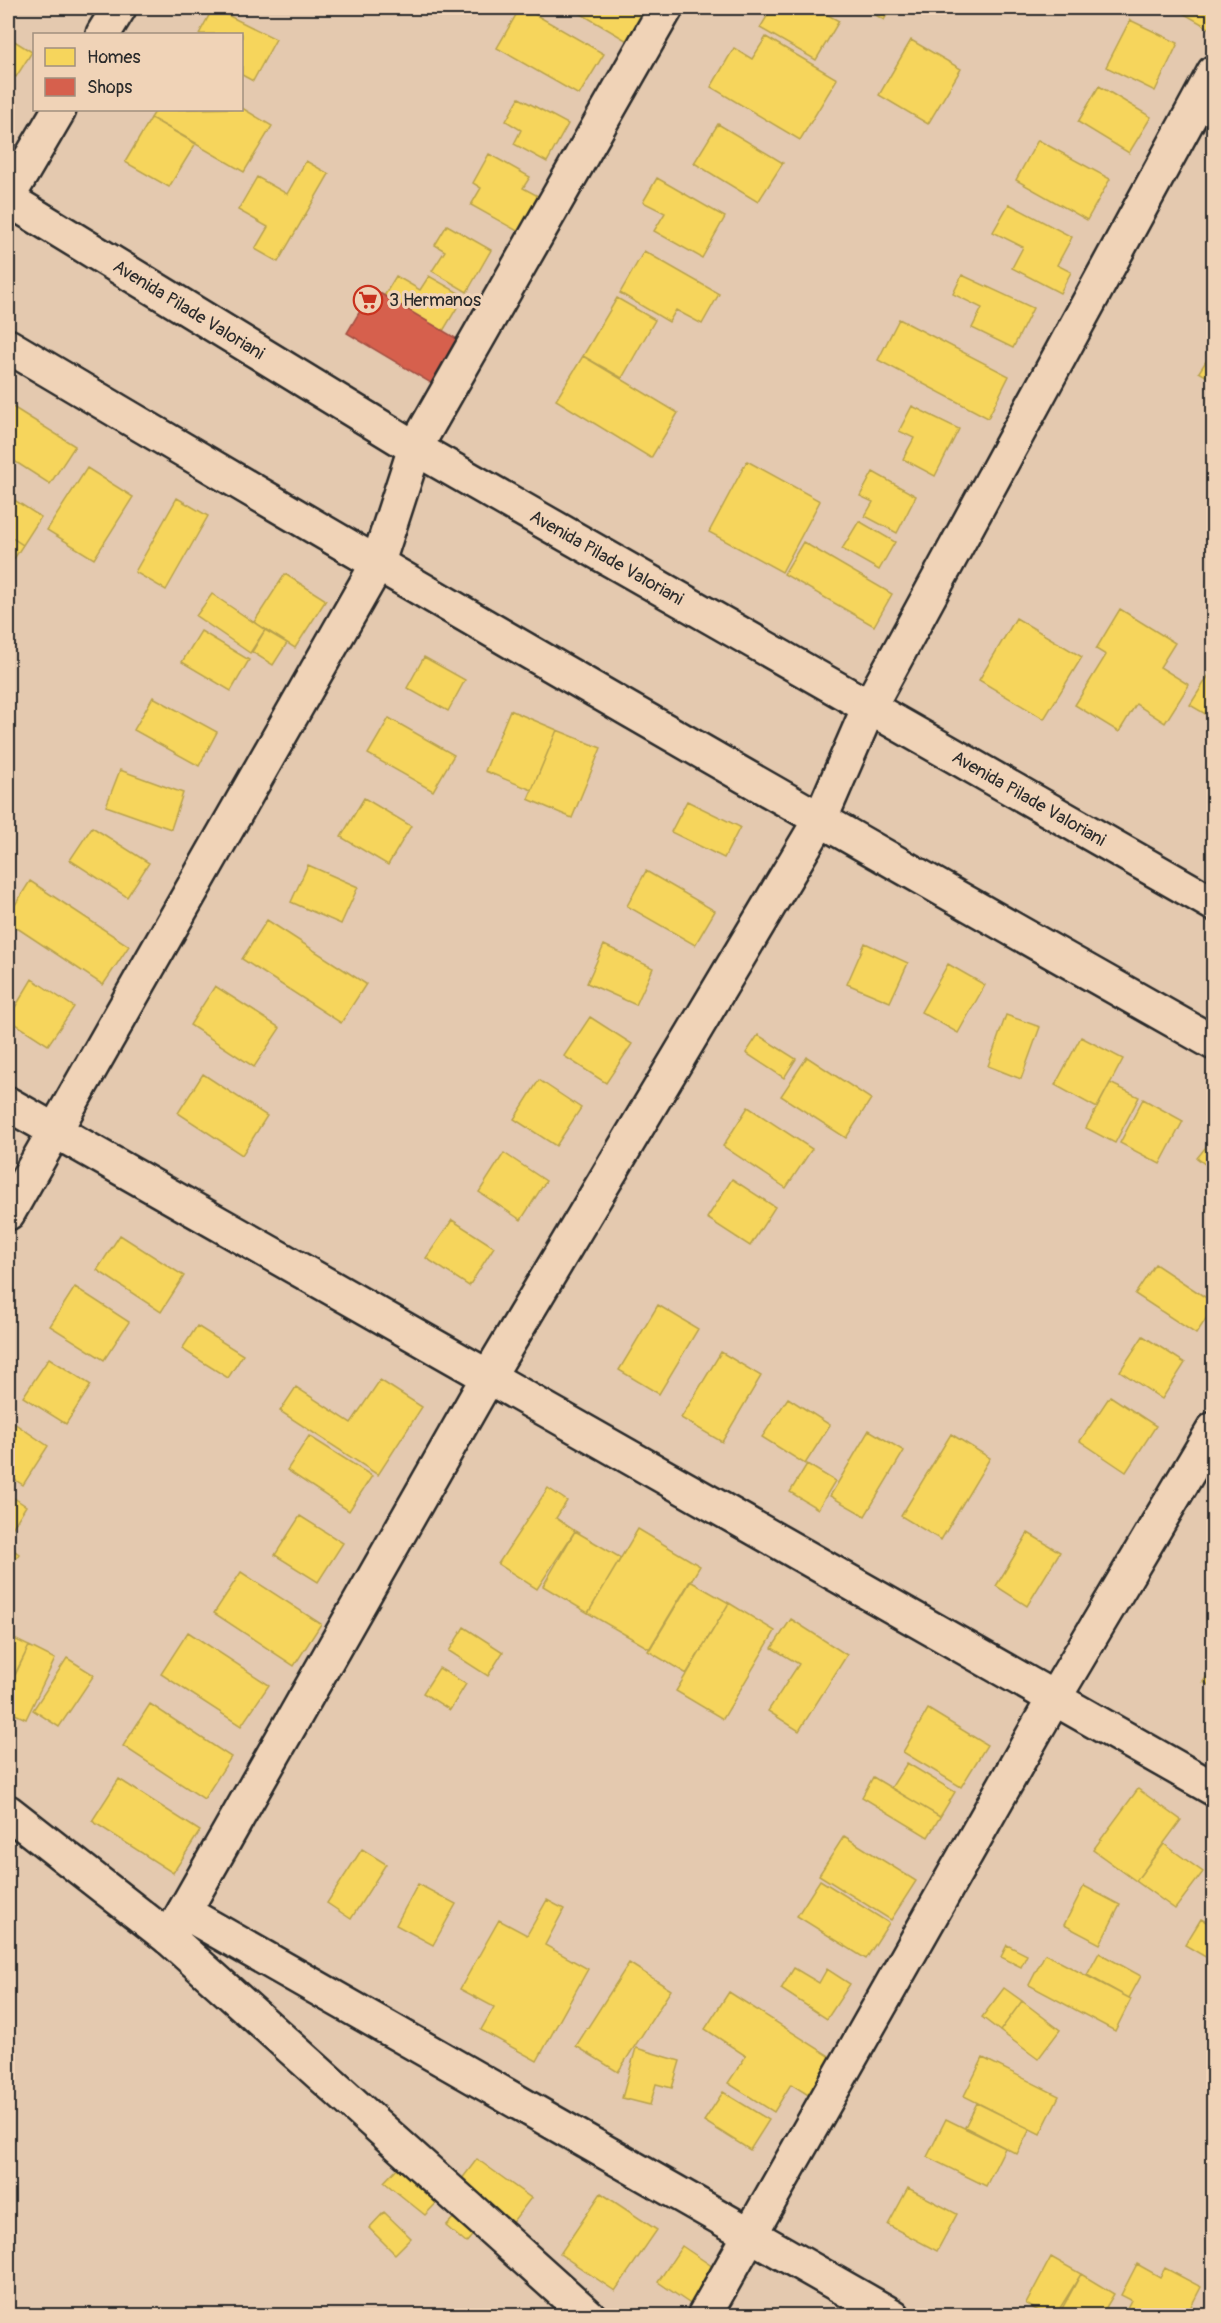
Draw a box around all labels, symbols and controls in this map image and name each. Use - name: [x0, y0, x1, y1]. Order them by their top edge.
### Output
- legend: [33, 33, 243, 111]
- text: Homes: [87, 46, 140, 69]
- text: Shops: [87, 76, 132, 99]
- street label: Avenida Pilade Valoriani: [109, 255, 269, 365]
- supermarket icon: 3 Hermanos: [352, 284, 384, 316]
- place label: 3 Hermanos: [389, 289, 481, 312]
- street label: Avenida Pilade Valoriani: [526, 505, 688, 610]
- street label: Avenida Pilade Valoriani: [948, 745, 1110, 851]

